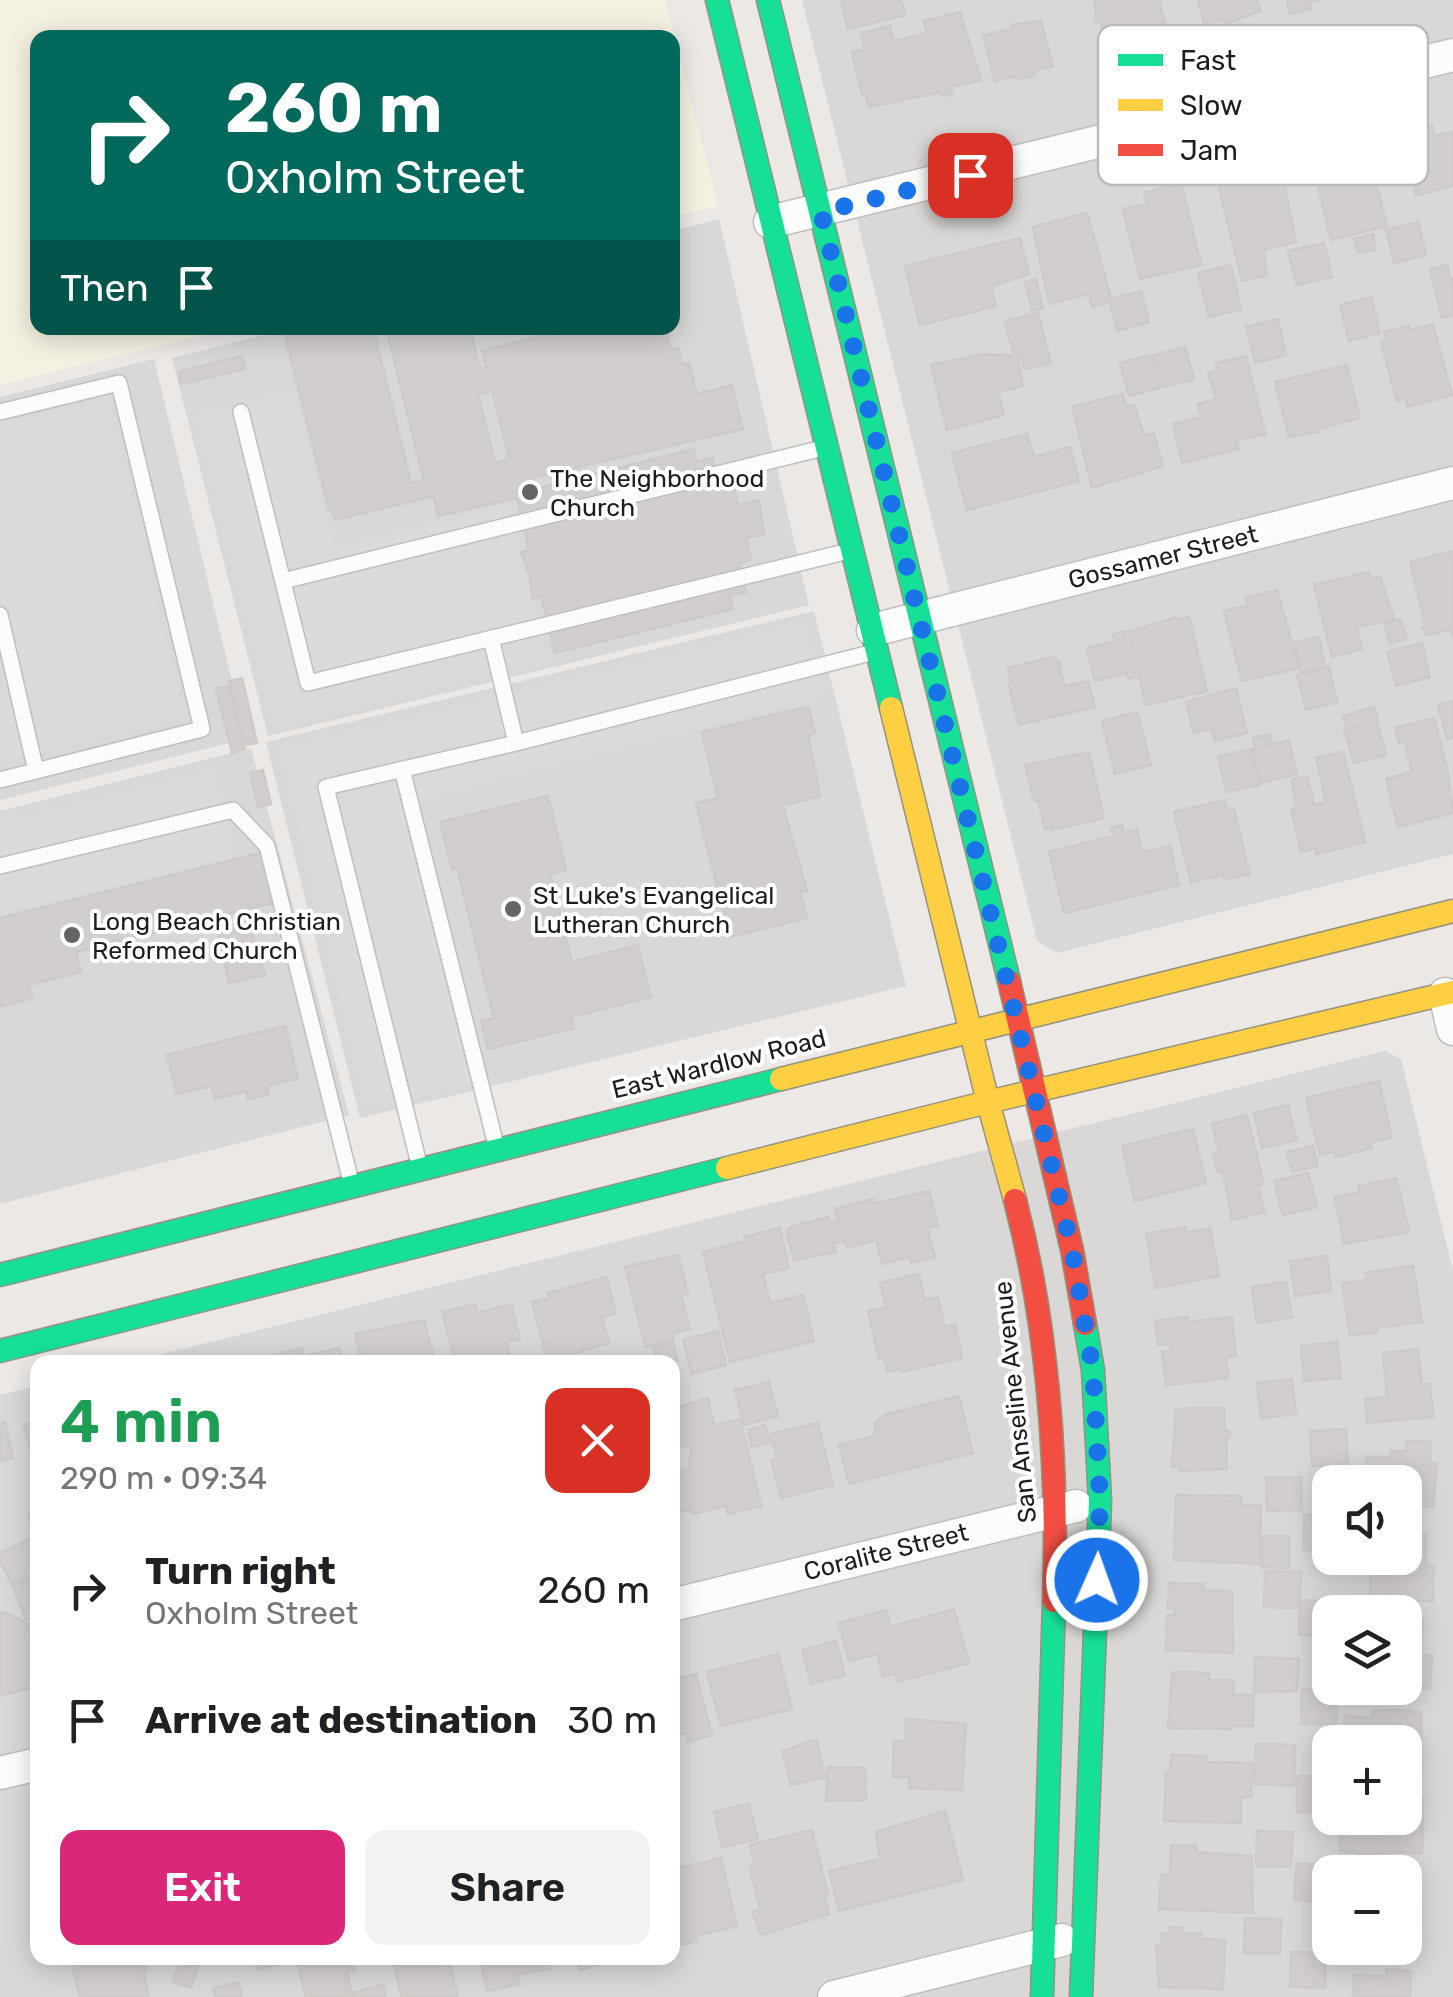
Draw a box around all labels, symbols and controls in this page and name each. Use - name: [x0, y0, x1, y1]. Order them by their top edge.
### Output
- legend: [1098, 25, 1428, 185]
- text: Fast: [1180, 44, 1236, 77]
- text: 260 m: [225, 67, 443, 150]
- icon: right: [60, 70, 190, 200]
- text: Slow: [1180, 89, 1242, 122]
- pin: [928, 133, 1013, 218]
- text: Jam: [1180, 134, 1238, 167]
- icon: arrive: [943, 148, 998, 203]
- text: Oxholm Street: [225, 151, 525, 204]
- icon: arrive: [169, 260, 224, 315]
- text: Then: [60, 265, 149, 311]
- place label: The Neighborhood Church: [550, 464, 764, 522]
- marker: The Neighborhood Church: [519, 481, 541, 503]
- street label: Gossamer Street: [1065, 519, 1261, 595]
- place label: St Luke's Evangelical Lutheran Church: [533, 881, 774, 939]
- marker: St Luke's Evangelical Lutheran Church: [502, 898, 524, 920]
- place label: Long Beach Christian Reformed Church: [92, 907, 341, 965]
- marker: Long Beach Christian Reformed Church: [61, 924, 83, 946]
- street label: East Wardlow Road: [609, 1023, 829, 1105]
- street label: San Anseline Avenue: [988, 1280, 1042, 1524]
- text: 4 min: [60, 1386, 222, 1457]
- button: close: [545, 1388, 650, 1493]
- text: 290 m · 09:34: [60, 1459, 267, 1497]
- map controls: [1312, 1465, 1422, 1965]
- button: sound: [1312, 1465, 1422, 1575]
- street label: Coralite Street: [801, 1518, 971, 1586]
- position arrow: [1045, 1528, 1149, 1632]
- text: Turn right: [145, 1548, 336, 1594]
- icon: right: [60, 1563, 115, 1618]
- text: 260 m: [538, 1567, 650, 1613]
- text: Oxholm Street: [145, 1594, 358, 1632]
- button: layers: [1312, 1595, 1422, 1705]
- icon: arrive: [60, 1693, 115, 1748]
- text: Arrive at destination: [145, 1697, 537, 1743]
- text: 30 m: [567, 1697, 657, 1743]
- button: +: [1312, 1725, 1422, 1835]
- button: Exit: [60, 1830, 345, 1945]
- button: Share: [365, 1830, 650, 1945]
- button: −: [1312, 1855, 1422, 1965]

